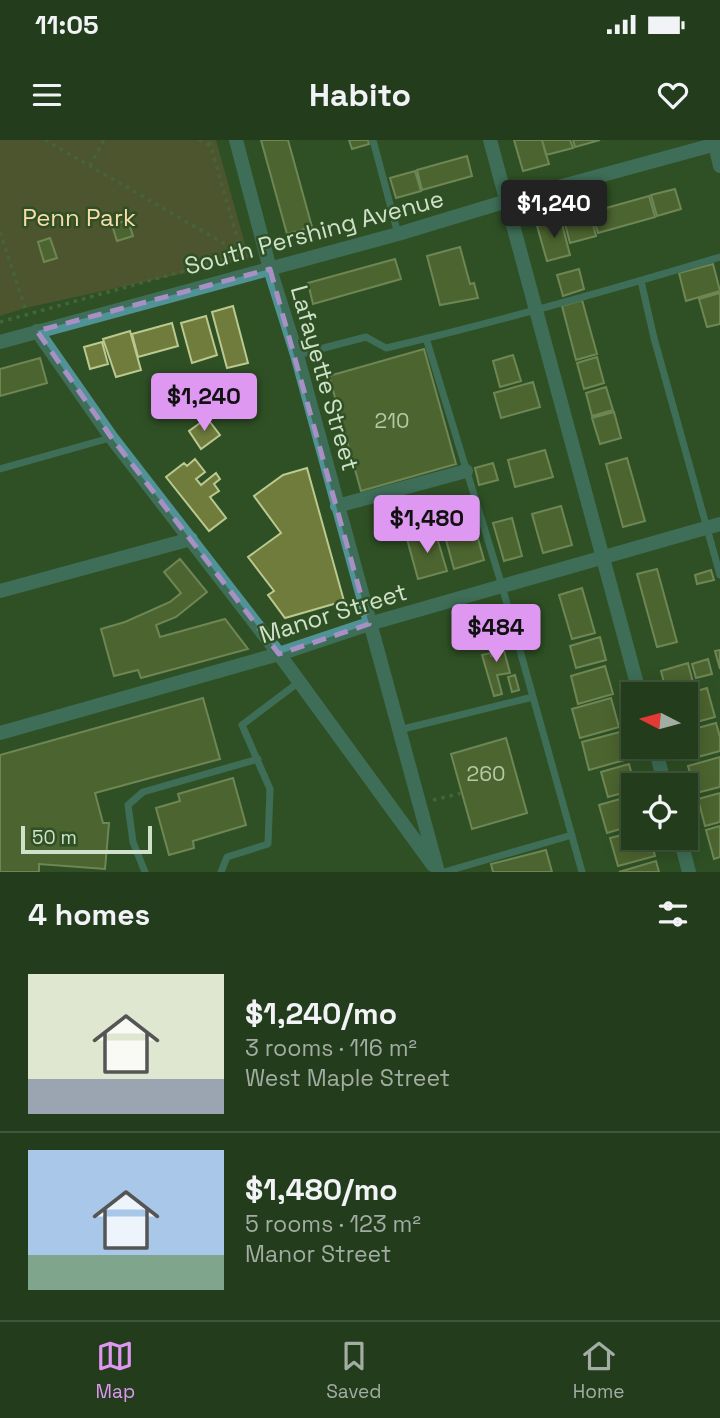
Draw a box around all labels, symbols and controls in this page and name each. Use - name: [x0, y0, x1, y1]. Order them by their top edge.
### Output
- text: 11:05: [35, 8, 99, 42]
- text: Habito: [309, 75, 411, 115]
- icon: menu: [28, 76, 66, 114]
- icon: heart: [654, 76, 692, 114]
- pin: $1,240: [497, 181, 611, 240]
- street label: South Pershing Avenue: [181, 182, 447, 282]
- text: $1,240: [517, 188, 591, 218]
- park label: Penn Park: [22, 202, 136, 233]
- street label: Lafayette Street: [284, 282, 366, 474]
- pin: $1,240: [147, 373, 261, 433]
- text: $1,240: [167, 381, 241, 411]
- house number: 210: [375, 407, 409, 434]
- pin: $1,480: [370, 496, 484, 555]
- text: $1,480: [390, 503, 464, 533]
- street label: Manor Street: [255, 576, 411, 650]
- pin: $484: [455, 604, 537, 664]
- text: $484: [468, 612, 525, 642]
- north arrow: [621, 682, 698, 760]
- map controls: [621, 682, 698, 850]
- house number: 260: [467, 760, 505, 787]
- button: locate: [621, 773, 698, 850]
- scale bar: [21, 823, 152, 855]
- text: 50 m: [32, 825, 77, 850]
- text: 4 homes: [28, 895, 150, 934]
- icon: filters: [654, 895, 692, 933]
- text: $1,240/mo: [245, 994, 397, 1033]
- icon: home: [84, 1002, 168, 1086]
- text: 3 rooms · 116 m²: [245, 1033, 417, 1063]
- text: West Maple Street: [245, 1063, 450, 1093]
- text: $1,480/mo: [245, 1170, 398, 1209]
- icon: home: [84, 1178, 168, 1262]
- text: 5 rooms · 123 m²: [245, 1209, 421, 1239]
- text: Manor Street: [245, 1239, 391, 1269]
- tab: Map: [96, 1337, 135, 1404]
- tab: Saved: [326, 1337, 382, 1404]
- tab: Home: [573, 1337, 624, 1404]

